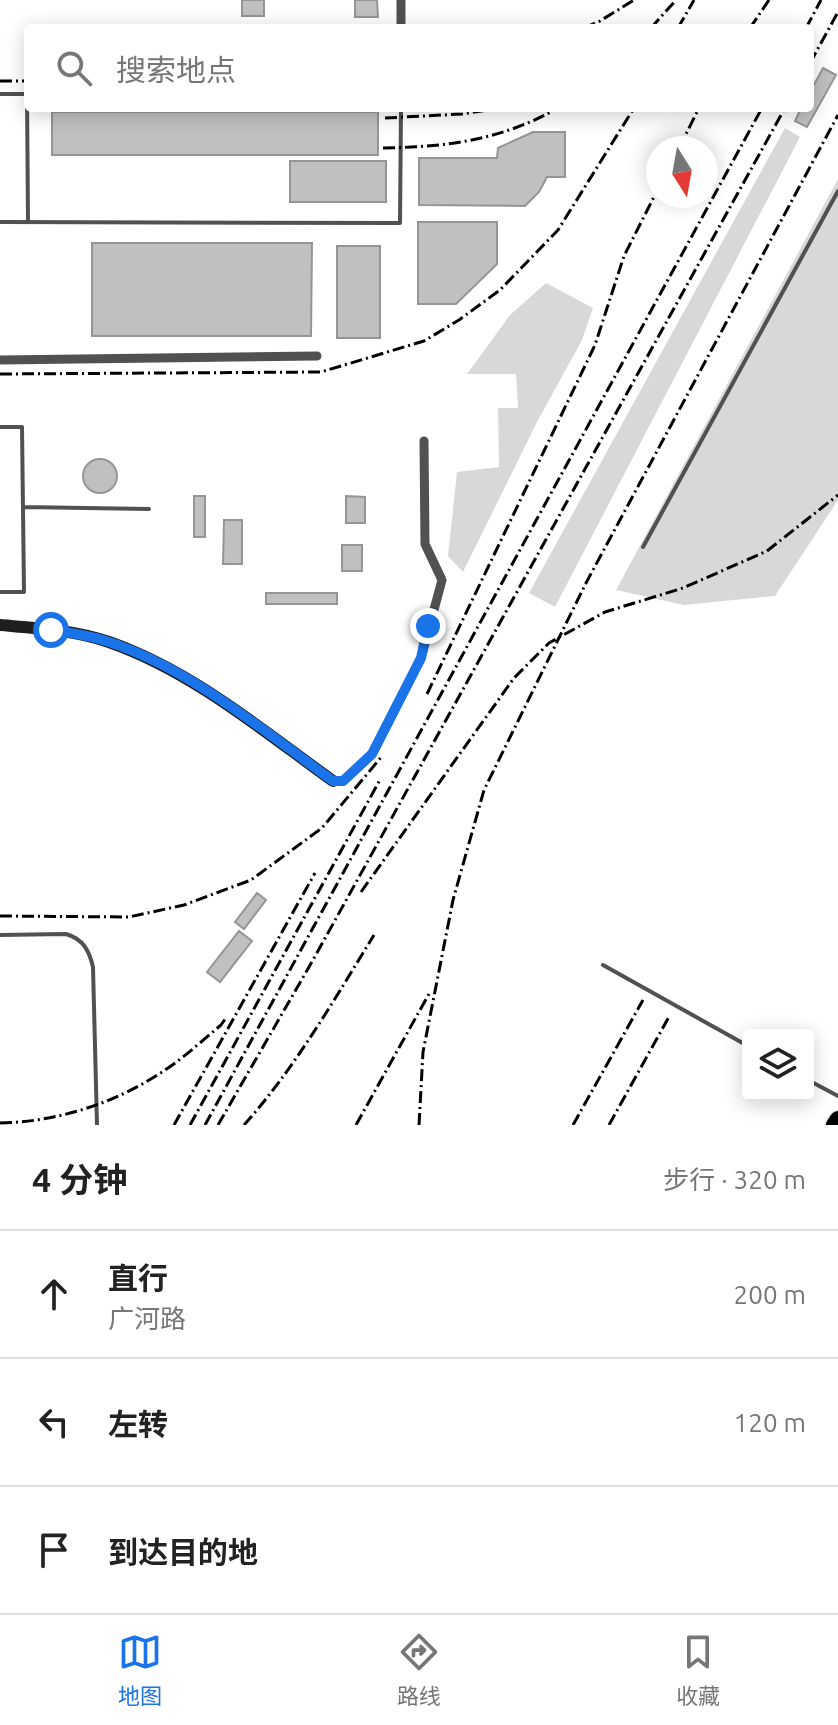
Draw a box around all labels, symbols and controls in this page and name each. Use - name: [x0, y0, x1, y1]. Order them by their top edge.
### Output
- search box: [24, 24, 814, 112]
- icon: search: [52, 46, 96, 90]
- text: 搜索地点: [116, 53, 236, 87]
- north arrow: [646, 136, 718, 208]
- route end: [410, 608, 446, 644]
- route start: [33, 612, 69, 648]
- map controls: [742, 1029, 814, 1101]
- button: layers: [742, 1029, 814, 1101]
- text: 4 分钟: [32, 1160, 127, 1198]
- text: 步行 · 320 m: [663, 1165, 806, 1194]
- text: 直行: [108, 1261, 168, 1295]
- icon: ahead: [32, 1272, 76, 1316]
- text: 200 m: [734, 1280, 806, 1309]
- text: 广河路: [108, 1304, 186, 1333]
- icon: left: [32, 1400, 76, 1444]
- text: 左转: [108, 1407, 168, 1441]
- text: 120 m: [734, 1408, 806, 1437]
- icon: arrive: [32, 1528, 76, 1572]
- text: 到达目的地: [108, 1535, 258, 1569]
- tab: 地图: [118, 1630, 162, 1710]
- tab: 路线: [397, 1630, 441, 1710]
- tab: 收藏: [676, 1630, 720, 1710]

